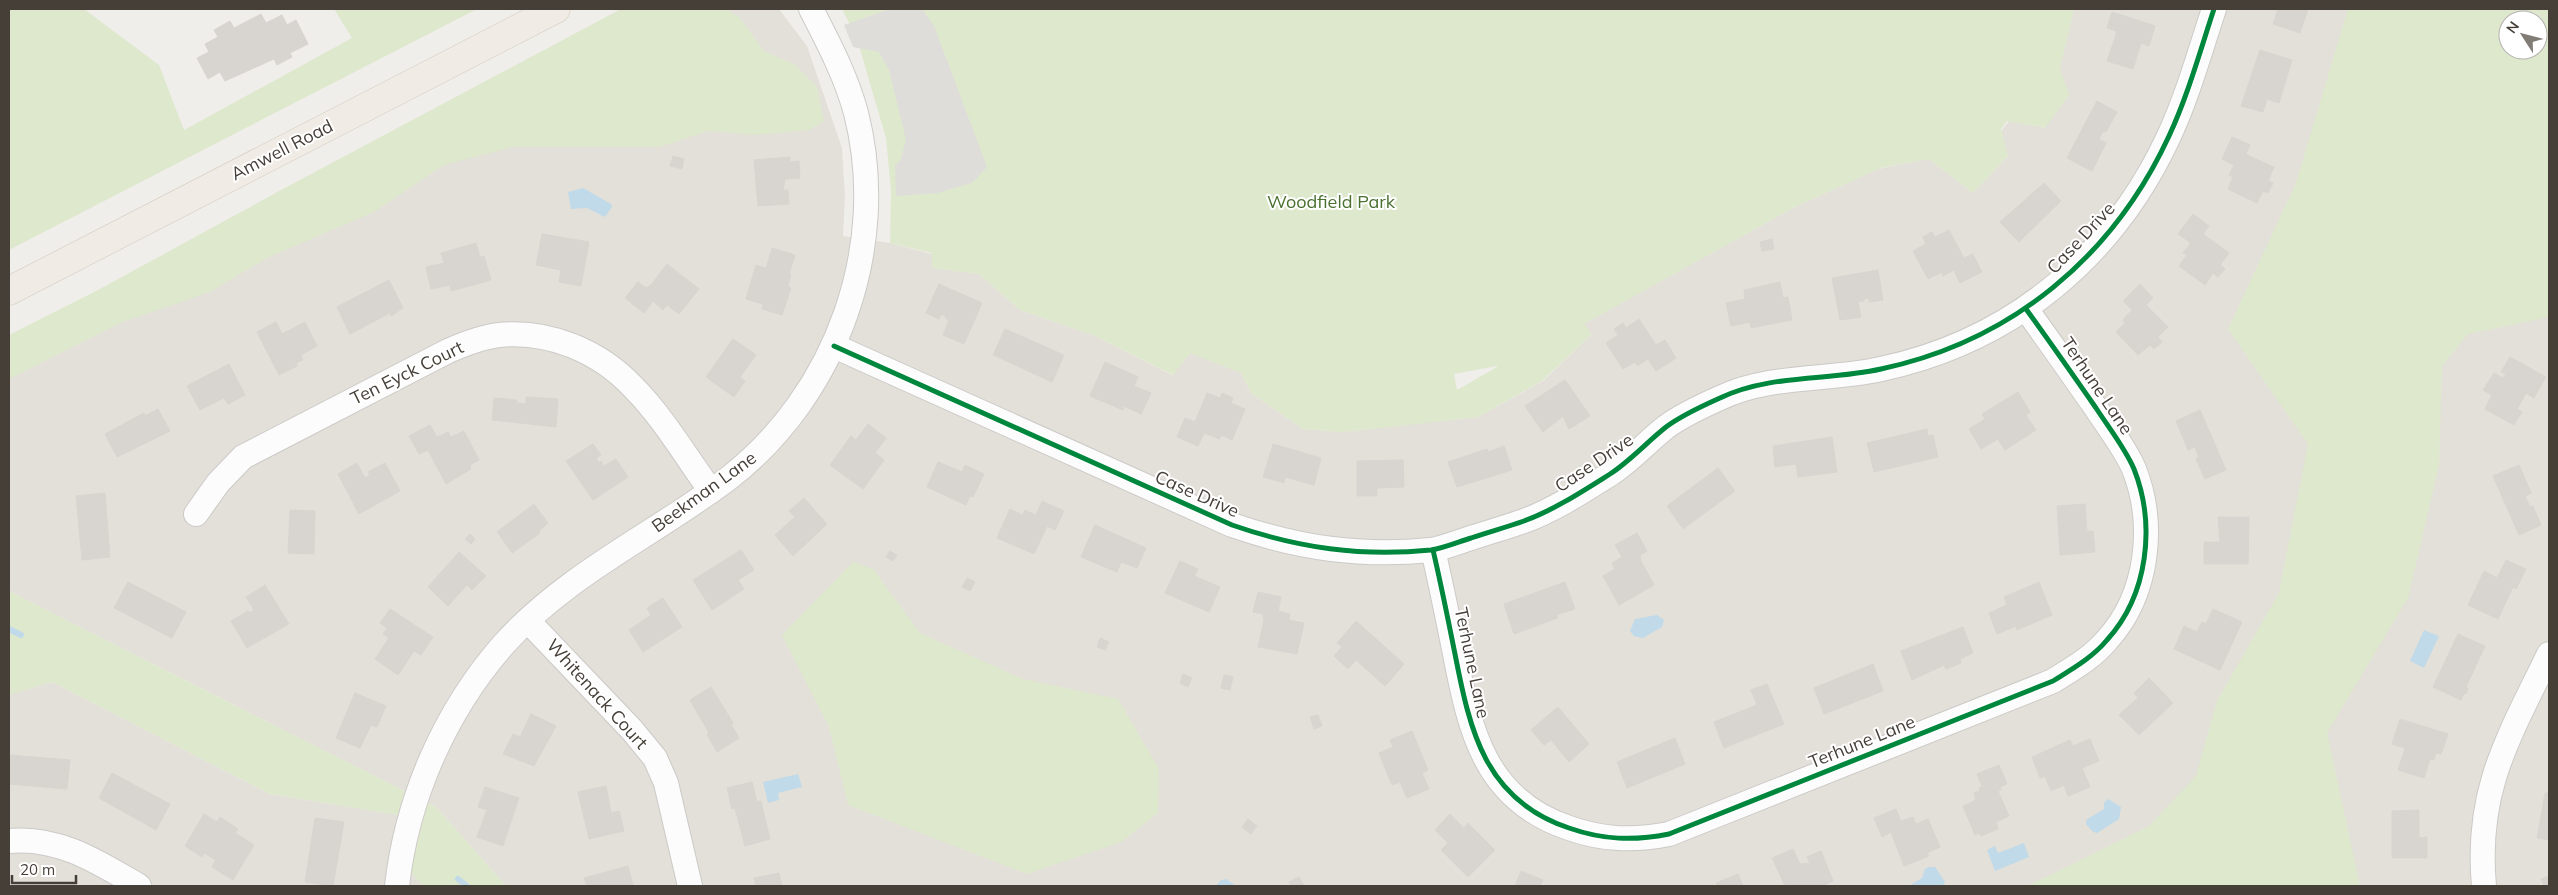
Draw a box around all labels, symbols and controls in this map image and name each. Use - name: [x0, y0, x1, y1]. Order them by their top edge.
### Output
- north arrow: [2498, 10, 2548, 60]
- text: N: [2502, 18, 2523, 37]
- street label: Amwell Road: [227, 114, 337, 185]
- park label: Woodfield Park: [1267, 190, 1396, 213]
- street label: Case Drive: [2042, 197, 2120, 278]
- street label: Terhune Lane: [2056, 333, 2138, 439]
- street label: Ten Eyck Court: [346, 335, 467, 410]
- street label: Case Drive: [1550, 428, 1637, 497]
- street label: Beekman Lane: [647, 446, 761, 537]
- street label: Case Drive: [1152, 465, 1243, 522]
- street label: Terhune Lane: [1450, 605, 1495, 720]
- street label: Whitenack Court: [542, 634, 653, 754]
- street label: Terhune Lane: [1805, 710, 1918, 773]
- scale bar: [12, 852, 76, 884]
- text: 20 m: [20, 860, 55, 879]

